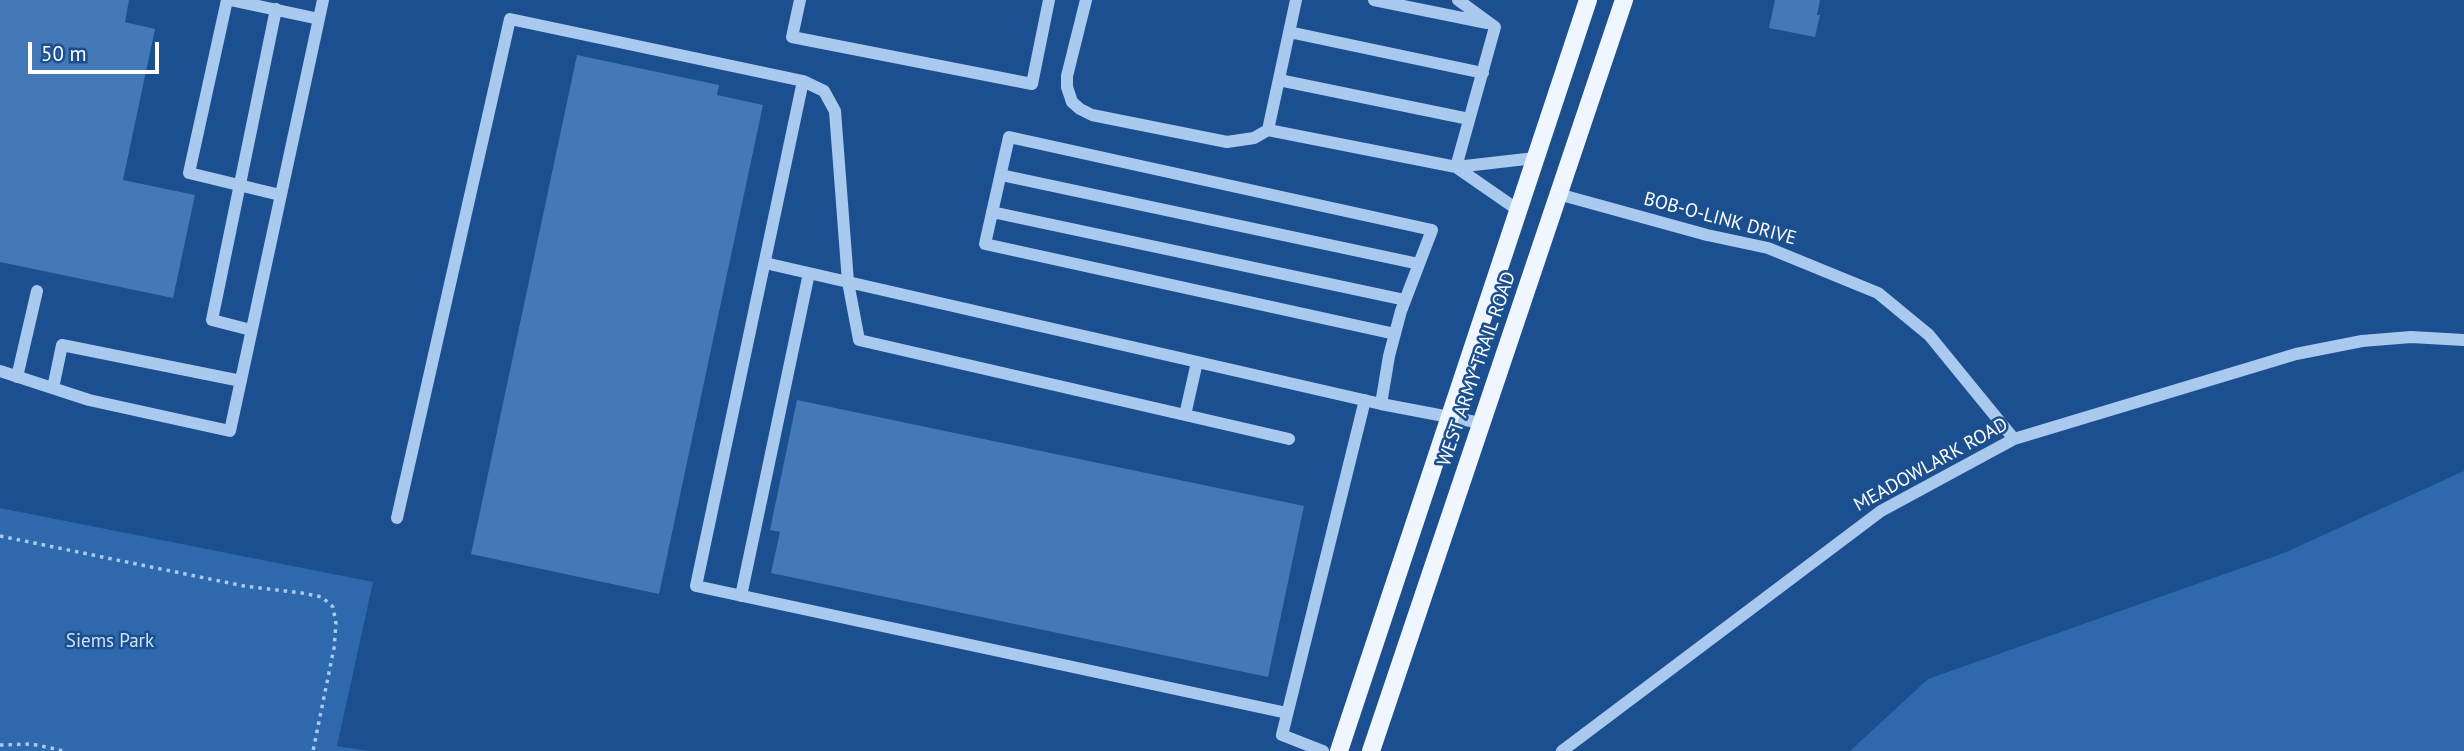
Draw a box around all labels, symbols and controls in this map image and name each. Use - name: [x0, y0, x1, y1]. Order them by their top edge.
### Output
- scale bar: [32, 28, 163, 72]
- text: 50 m: [41, 40, 87, 67]
- street label: BOB-O-LINK DRIVE: [1641, 188, 1799, 250]
- street label: WEST ARMY TRAIL ROAD: [1433, 269, 1521, 469]
- street label: MEADOWLARK ROAD: [1850, 413, 2012, 517]
- park label: Siems Park: [66, 631, 154, 653]

